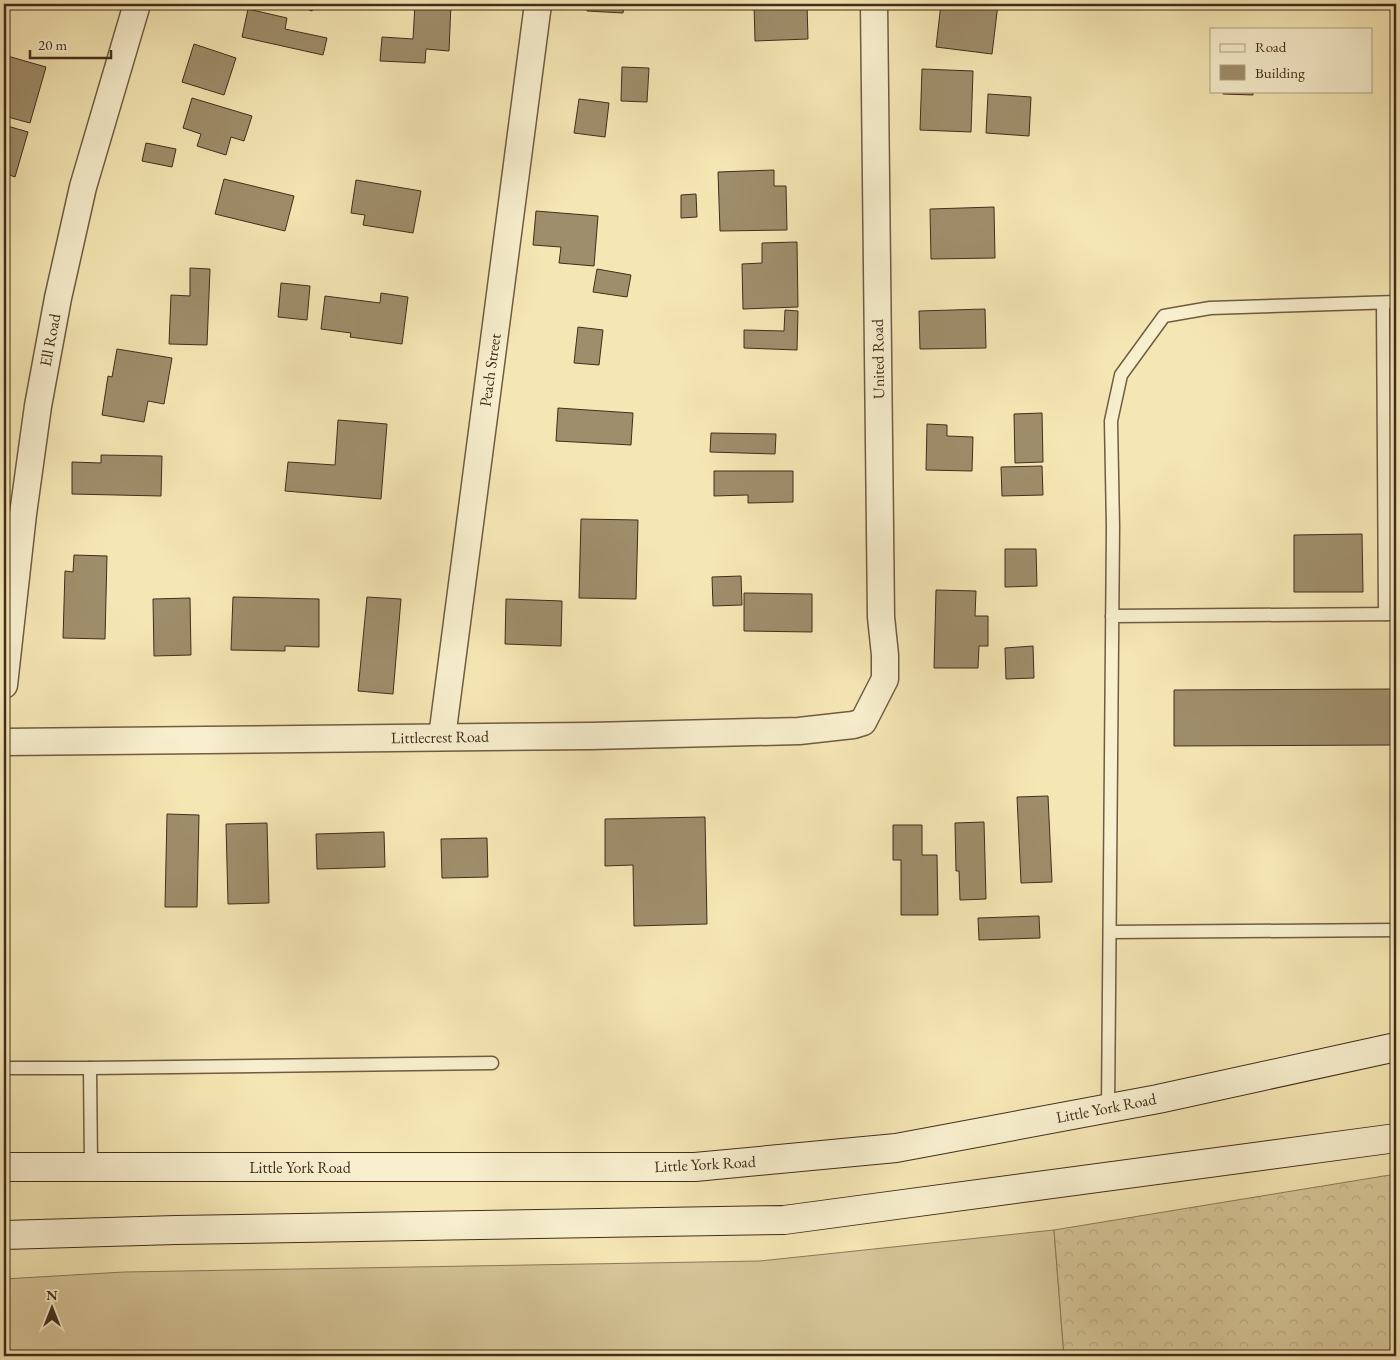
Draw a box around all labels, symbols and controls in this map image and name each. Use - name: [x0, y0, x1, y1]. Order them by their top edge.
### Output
- scale bar: [30, 28, 111, 60]
- legend: [1210, 28, 1372, 92]
- text: 20 m: [38, 35, 67, 54]
- text: Road: [1255, 37, 1287, 56]
- text: Building: [1255, 63, 1305, 82]
- street label: Ell Road: [35, 311, 66, 368]
- street label: United Road: [867, 318, 889, 399]
- street label: Peach Street: [474, 332, 506, 408]
- street label: Littlecrest Road: [391, 726, 490, 748]
- street label: Little York Road: [1054, 1088, 1159, 1128]
- street label: Little York Road: [654, 1151, 757, 1177]
- street label: Little York Road: [249, 1157, 352, 1178]
- north arrow: [28, 1282, 78, 1332]
- text: N: [46, 1286, 58, 1304]

